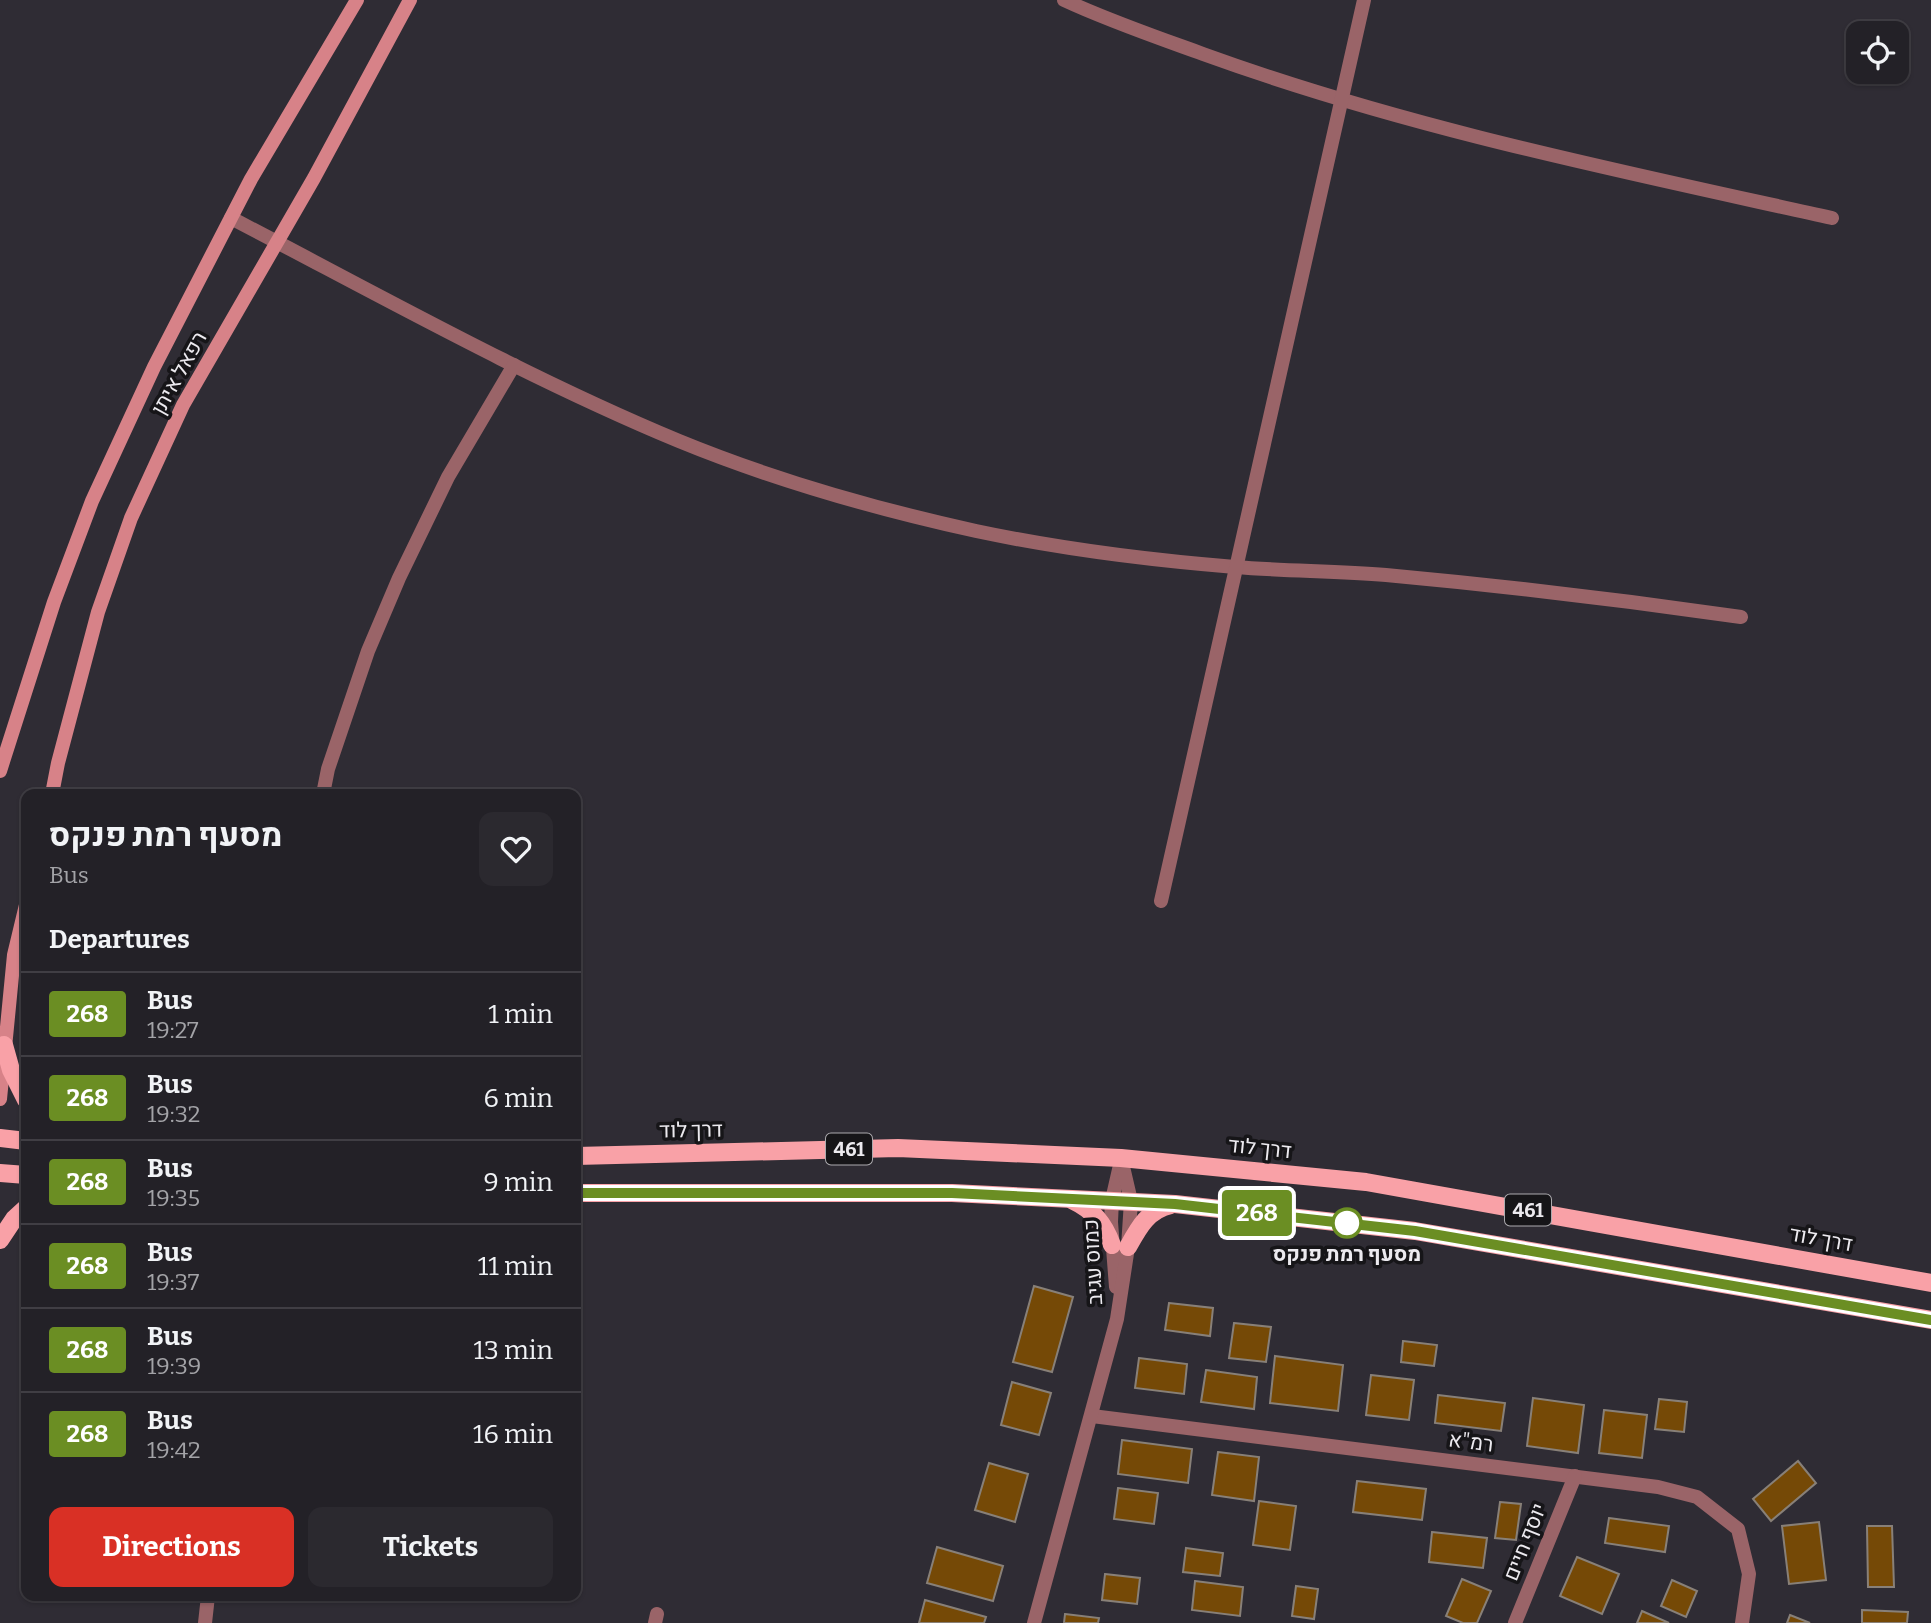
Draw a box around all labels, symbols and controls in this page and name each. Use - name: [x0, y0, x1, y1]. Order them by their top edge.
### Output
- map controls: [1846, 21, 1909, 84]
- button: locate: [1846, 21, 1909, 84]
- street label: רפאל איתן: [146, 327, 212, 419]
- button: heart: [479, 812, 553, 886]
- text: מסעף רמת פנקס: [49, 815, 282, 855]
- text: Bus: [49, 861, 89, 889]
- text: Departures: [49, 924, 190, 955]
- text: Bus: [147, 985, 193, 1016]
- text: 1 min: [488, 999, 553, 1030]
- text: 268: [66, 1000, 109, 1028]
- text: 19:27: [147, 1016, 199, 1044]
- text: Bus: [147, 1069, 193, 1100]
- text: 6 min: [484, 1083, 553, 1114]
- text: 268: [66, 1084, 109, 1112]
- text: 19:32: [147, 1100, 200, 1128]
- street label: דרך לוד: [659, 1116, 723, 1144]
- street label: דרך לוד: [1227, 1132, 1293, 1164]
- road number: 461: [826, 1134, 872, 1164]
- text: Bus: [147, 1153, 193, 1184]
- text: 9 min: [484, 1167, 553, 1198]
- text: 268: [66, 1168, 109, 1196]
- text: 19:35: [147, 1184, 200, 1212]
- line badge: 268: [1217, 1190, 1297, 1236]
- road number: 461: [1505, 1194, 1551, 1226]
- text: 268: [1236, 1199, 1278, 1227]
- marker: מסעף רמת פנקס: [1332, 1208, 1362, 1238]
- street label: כמוס עגיב: [1078, 1218, 1108, 1306]
- street label: דרך לוד: [1787, 1221, 1855, 1257]
- text: Bus: [147, 1237, 193, 1268]
- place label: מסעף רמת פנקס: [1273, 1241, 1421, 1267]
- text: 11 min: [478, 1251, 553, 1282]
- text: 268: [66, 1252, 109, 1280]
- text: 19:37: [147, 1268, 199, 1296]
- text: Bus: [147, 1321, 193, 1352]
- text: 13 min: [473, 1335, 553, 1366]
- text: 268: [66, 1336, 109, 1364]
- text: 19:39: [147, 1352, 201, 1380]
- text: Bus: [147, 1405, 193, 1436]
- text: 16 min: [473, 1419, 553, 1450]
- text: 268: [66, 1420, 109, 1448]
- street label: רמ"א: [1447, 1426, 1495, 1458]
- text: 19:42: [147, 1436, 201, 1464]
- street label: יוסף חיים: [1498, 1499, 1552, 1585]
- button: Directions: [49, 1507, 294, 1587]
- button: Tickets: [308, 1507, 553, 1587]

